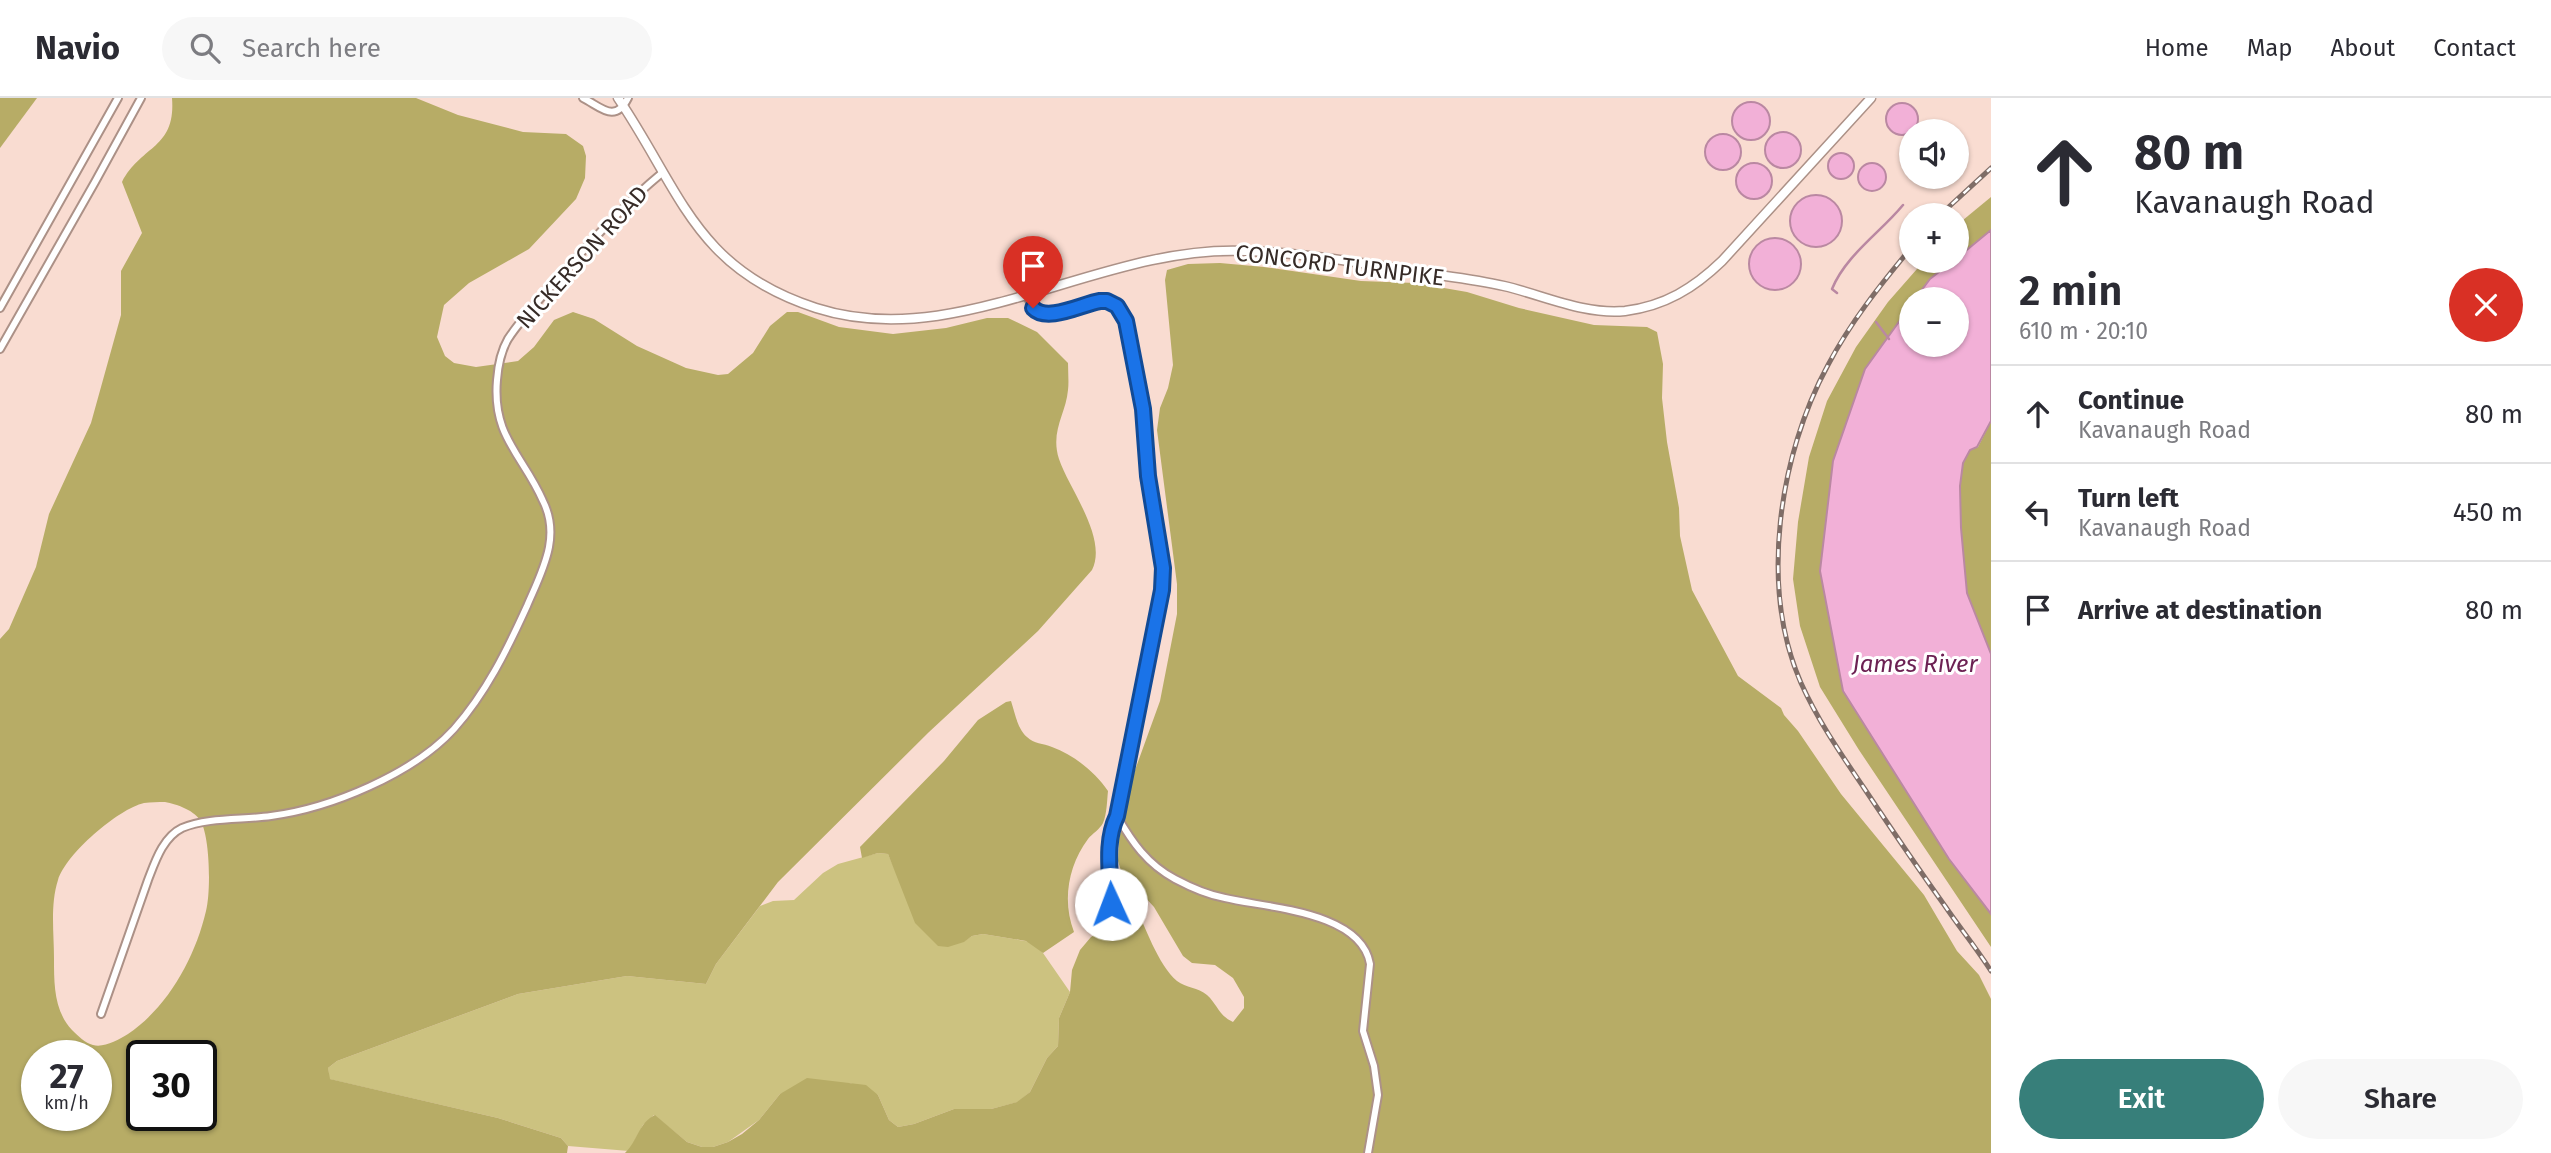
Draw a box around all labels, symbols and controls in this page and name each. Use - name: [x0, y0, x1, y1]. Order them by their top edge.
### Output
- search box: [162, 17, 652, 80]
- text: Navio: [35, 28, 120, 68]
- icon: search: [186, 29, 224, 67]
- text: Search here: [242, 33, 381, 64]
- text: Home: [2145, 34, 2209, 62]
- text: Map: [2247, 34, 2293, 62]
- text: About: [2331, 34, 2395, 62]
- text: Contact: [2433, 34, 2516, 62]
- map controls: [1899, 119, 1969, 357]
- button: sound: [1899, 119, 1969, 189]
- text: 80 m: [2134, 123, 2244, 182]
- icon: ahead: [2019, 126, 2110, 217]
- street label: NICKERSON ROAD: [510, 180, 654, 334]
- text: Kavanaugh Road: [2134, 183, 2375, 221]
- button: +: [1899, 203, 1969, 273]
- pin: [1003, 236, 1063, 308]
- street label: CONCORD TURNPIKE: [1234, 238, 1446, 292]
- icon: arrive: [1014, 247, 1052, 285]
- text: 2 min: [2019, 266, 2123, 316]
- button: close: [2449, 268, 2523, 342]
- button: −: [1899, 287, 1969, 357]
- text: 610 m · 20:10: [2019, 317, 2148, 345]
- text: Continue: [2078, 385, 2184, 416]
- icon: ahead: [2019, 395, 2057, 433]
- text: 80 m: [2465, 399, 2523, 430]
- text: Kavanaugh Road: [2078, 416, 2251, 444]
- text: Turn left: [2078, 483, 2179, 514]
- icon: left: [2019, 493, 2057, 531]
- text: 450 m: [2453, 497, 2523, 528]
- text: Kavanaugh Road: [2078, 514, 2251, 542]
- icon: arrive: [2019, 591, 2057, 629]
- text: Arrive at destination: [2078, 595, 2322, 626]
- text: 80 m: [2465, 595, 2523, 626]
- water label: James River: [1850, 650, 1978, 678]
- position arrow: [1074, 867, 1148, 941]
- speed limit sign: 30: [126, 1040, 217, 1131]
- text: 27: [49, 1055, 84, 1097]
- button: Exit: [2019, 1059, 2264, 1139]
- button: Share: [2278, 1059, 2523, 1139]
- text: km/h: [44, 1092, 89, 1114]

